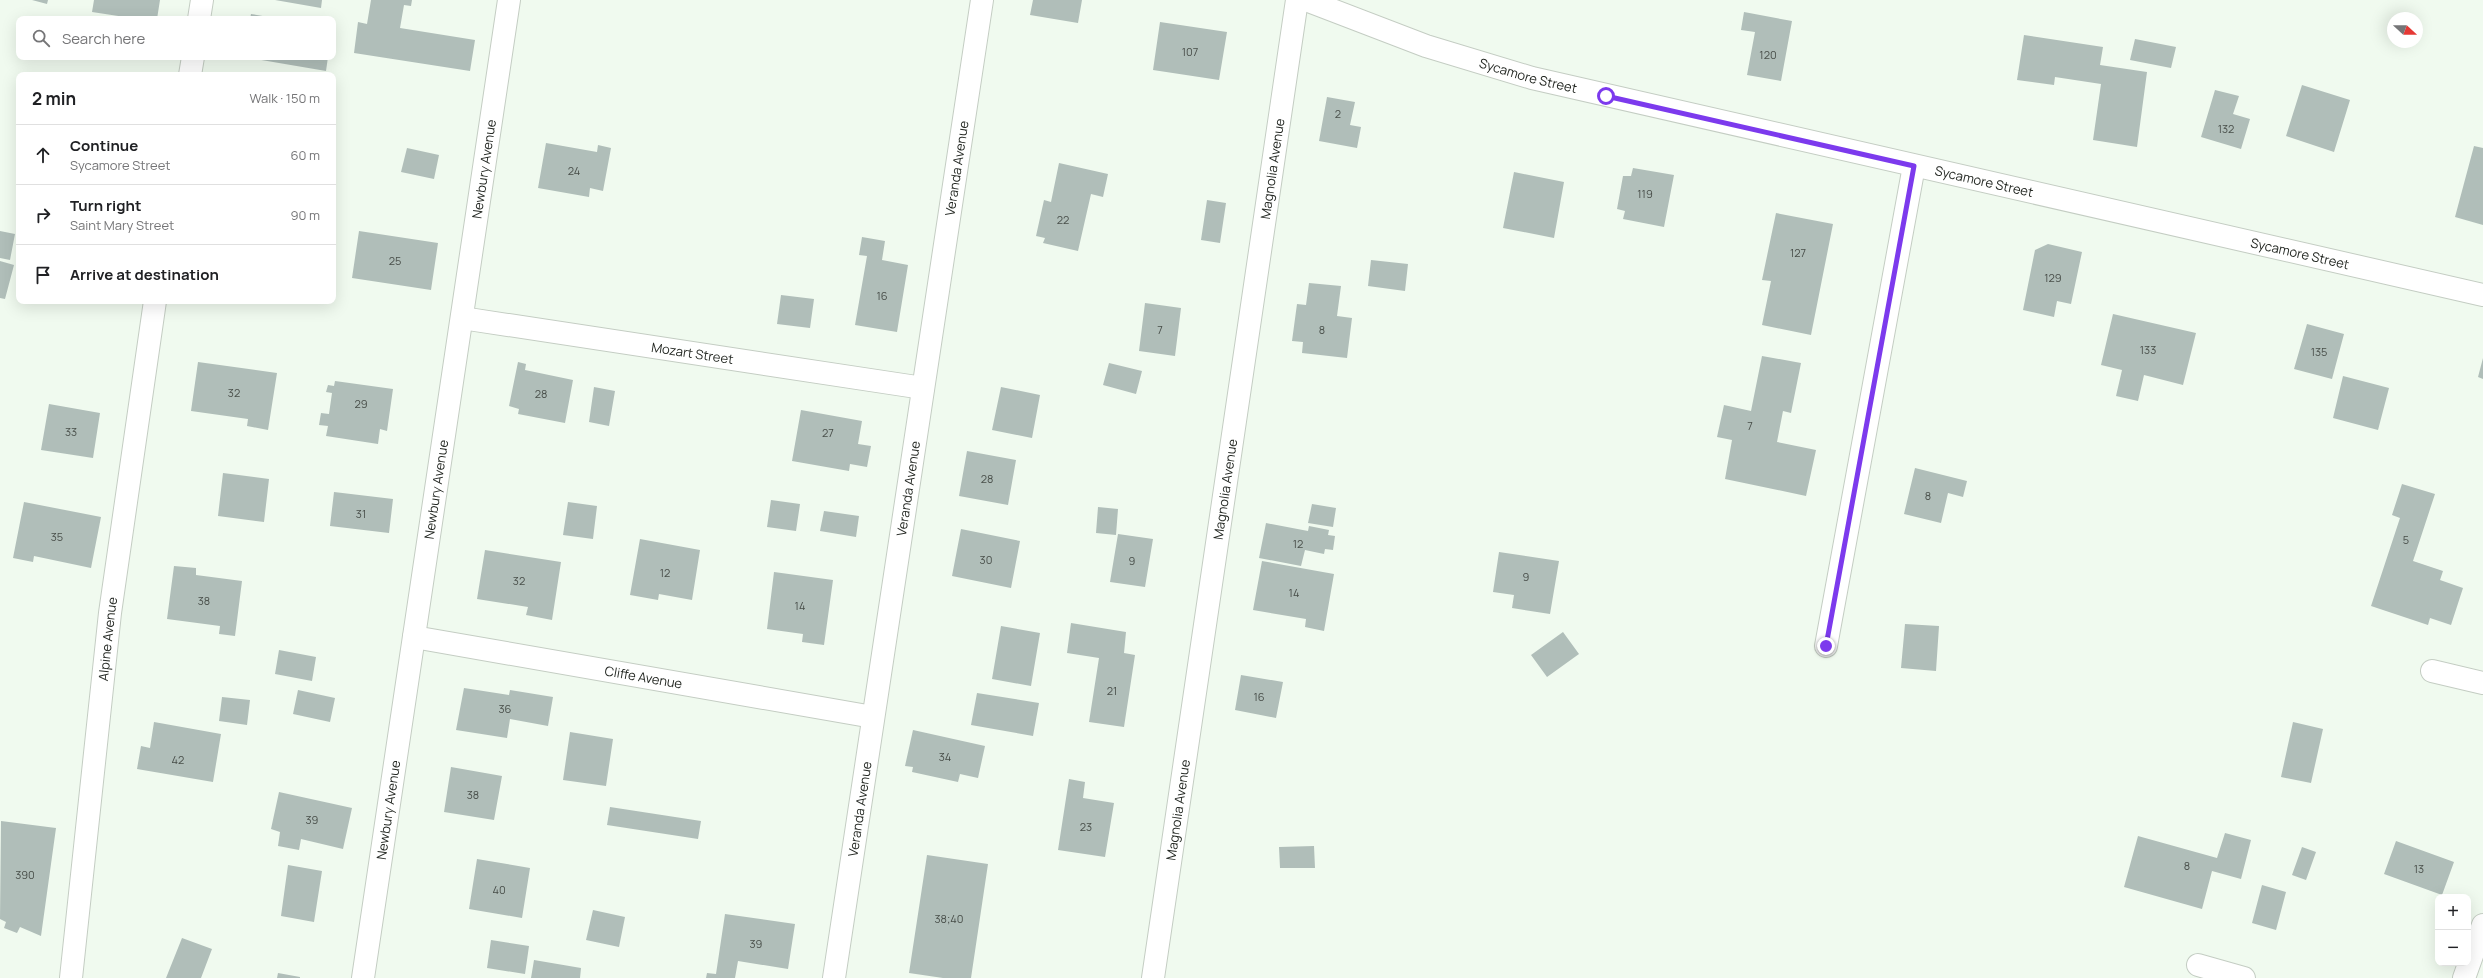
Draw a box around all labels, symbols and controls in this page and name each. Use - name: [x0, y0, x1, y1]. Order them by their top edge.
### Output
- north arrow: [2387, 12, 2423, 48]
- search box: [16, 16, 336, 60]
- icon: search: [30, 27, 52, 49]
- text: Search here: [62, 28, 145, 49]
- house number: 107: [1182, 44, 1198, 59]
- house number: 120: [1759, 47, 1777, 62]
- street label: Sycamore Street: [1477, 54, 1579, 97]
- text: 2 min: [32, 87, 76, 110]
- route start: [1597, 87, 1615, 105]
- text: Walk · 150 m: [249, 89, 320, 107]
- house number: 2: [1335, 106, 1341, 121]
- street label: Magnolia Avenue: [1256, 117, 1289, 220]
- street label: Newbury Avenue: [467, 118, 500, 220]
- street label: Veranda Avenue: [940, 119, 973, 217]
- house number: 132: [2218, 121, 2234, 136]
- text: Continue: [70, 135, 138, 156]
- icon: ahead: [32, 144, 54, 166]
- text: 60 m: [290, 146, 320, 164]
- text: Sycamore Street: [70, 156, 170, 174]
- street label: Sycamore Street: [1933, 161, 2035, 201]
- house number: 24: [568, 163, 580, 178]
- house number: 119: [1637, 186, 1653, 201]
- text: Turn right: [70, 195, 141, 216]
- icon: right: [32, 204, 54, 226]
- text: 90 m: [290, 206, 320, 224]
- house number: 22: [1057, 212, 1069, 227]
- text: Saint Mary Street: [70, 216, 174, 234]
- street label: Sycamore Street: [2249, 233, 2351, 273]
- house number: 127: [1790, 245, 1806, 260]
- house number: 25: [389, 253, 401, 268]
- icon: arrive: [32, 264, 54, 286]
- text: Arrive at destination: [70, 264, 219, 285]
- house number: 129: [2044, 270, 2062, 285]
- house number: 16: [876, 288, 888, 303]
- house number: 7: [1157, 322, 1163, 337]
- house number: 8: [1319, 322, 1325, 337]
- street label: Mozart Street: [650, 338, 735, 368]
- house number: 133: [2140, 342, 2156, 357]
- house number: 135: [2311, 344, 2327, 359]
- house number: 32: [228, 385, 240, 400]
- house number: 28: [535, 386, 547, 401]
- house number: 29: [354, 396, 368, 411]
- house number: 7: [1747, 418, 1753, 433]
- house number: 33: [65, 424, 77, 439]
- house number: 27: [822, 425, 834, 440]
- street label: Magnolia Avenue: [1209, 437, 1241, 541]
- street label: Newbury Avenue: [420, 438, 452, 540]
- street label: Veranda Avenue: [892, 439, 924, 537]
- house number: 28: [981, 471, 993, 486]
- house number: 8: [1925, 488, 1931, 503]
- house number: 31: [356, 506, 366, 521]
- house number: 35: [51, 529, 63, 544]
- house number: 5: [2403, 532, 2409, 547]
- house number: 12: [1293, 536, 1303, 551]
- house number: 30: [980, 552, 992, 567]
- house number: 9: [1129, 553, 1136, 568]
- house number: 12: [660, 565, 670, 580]
- house number: 9: [1523, 569, 1530, 584]
- house number: 32: [513, 573, 525, 588]
- house number: 14: [1289, 585, 1299, 600]
- house number: 38: [198, 593, 210, 608]
- street label: Alpine Avenue: [94, 595, 121, 682]
- house number: 14: [795, 598, 805, 613]
- route end: [1817, 637, 1835, 655]
- street label: Cliffe Avenue: [603, 661, 684, 693]
- house number: 21: [1107, 683, 1117, 698]
- house number: 16: [1253, 689, 1265, 704]
- house number: 36: [499, 701, 512, 716]
- house number: 34: [939, 749, 951, 764]
- house number: 42: [172, 752, 184, 767]
- street label: Magnolia Avenue: [1161, 758, 1194, 861]
- street label: Newbury Avenue: [372, 759, 404, 861]
- street label: Veranda Avenue: [843, 760, 876, 858]
- house number: 38: [467, 787, 479, 802]
- house number: 39: [306, 812, 319, 827]
- house number: 23: [1080, 819, 1092, 834]
- house number: 8: [2184, 858, 2190, 873]
- house number: 13: [2414, 861, 2424, 876]
- house number: 390: [15, 867, 35, 882]
- house number: 40: [492, 882, 506, 897]
- map controls: [2435, 894, 2471, 966]
- button: +: [2435, 894, 2471, 930]
- house number: 38;40: [934, 911, 964, 926]
- button: −: [2435, 930, 2471, 966]
- house number: 39: [750, 936, 763, 951]

